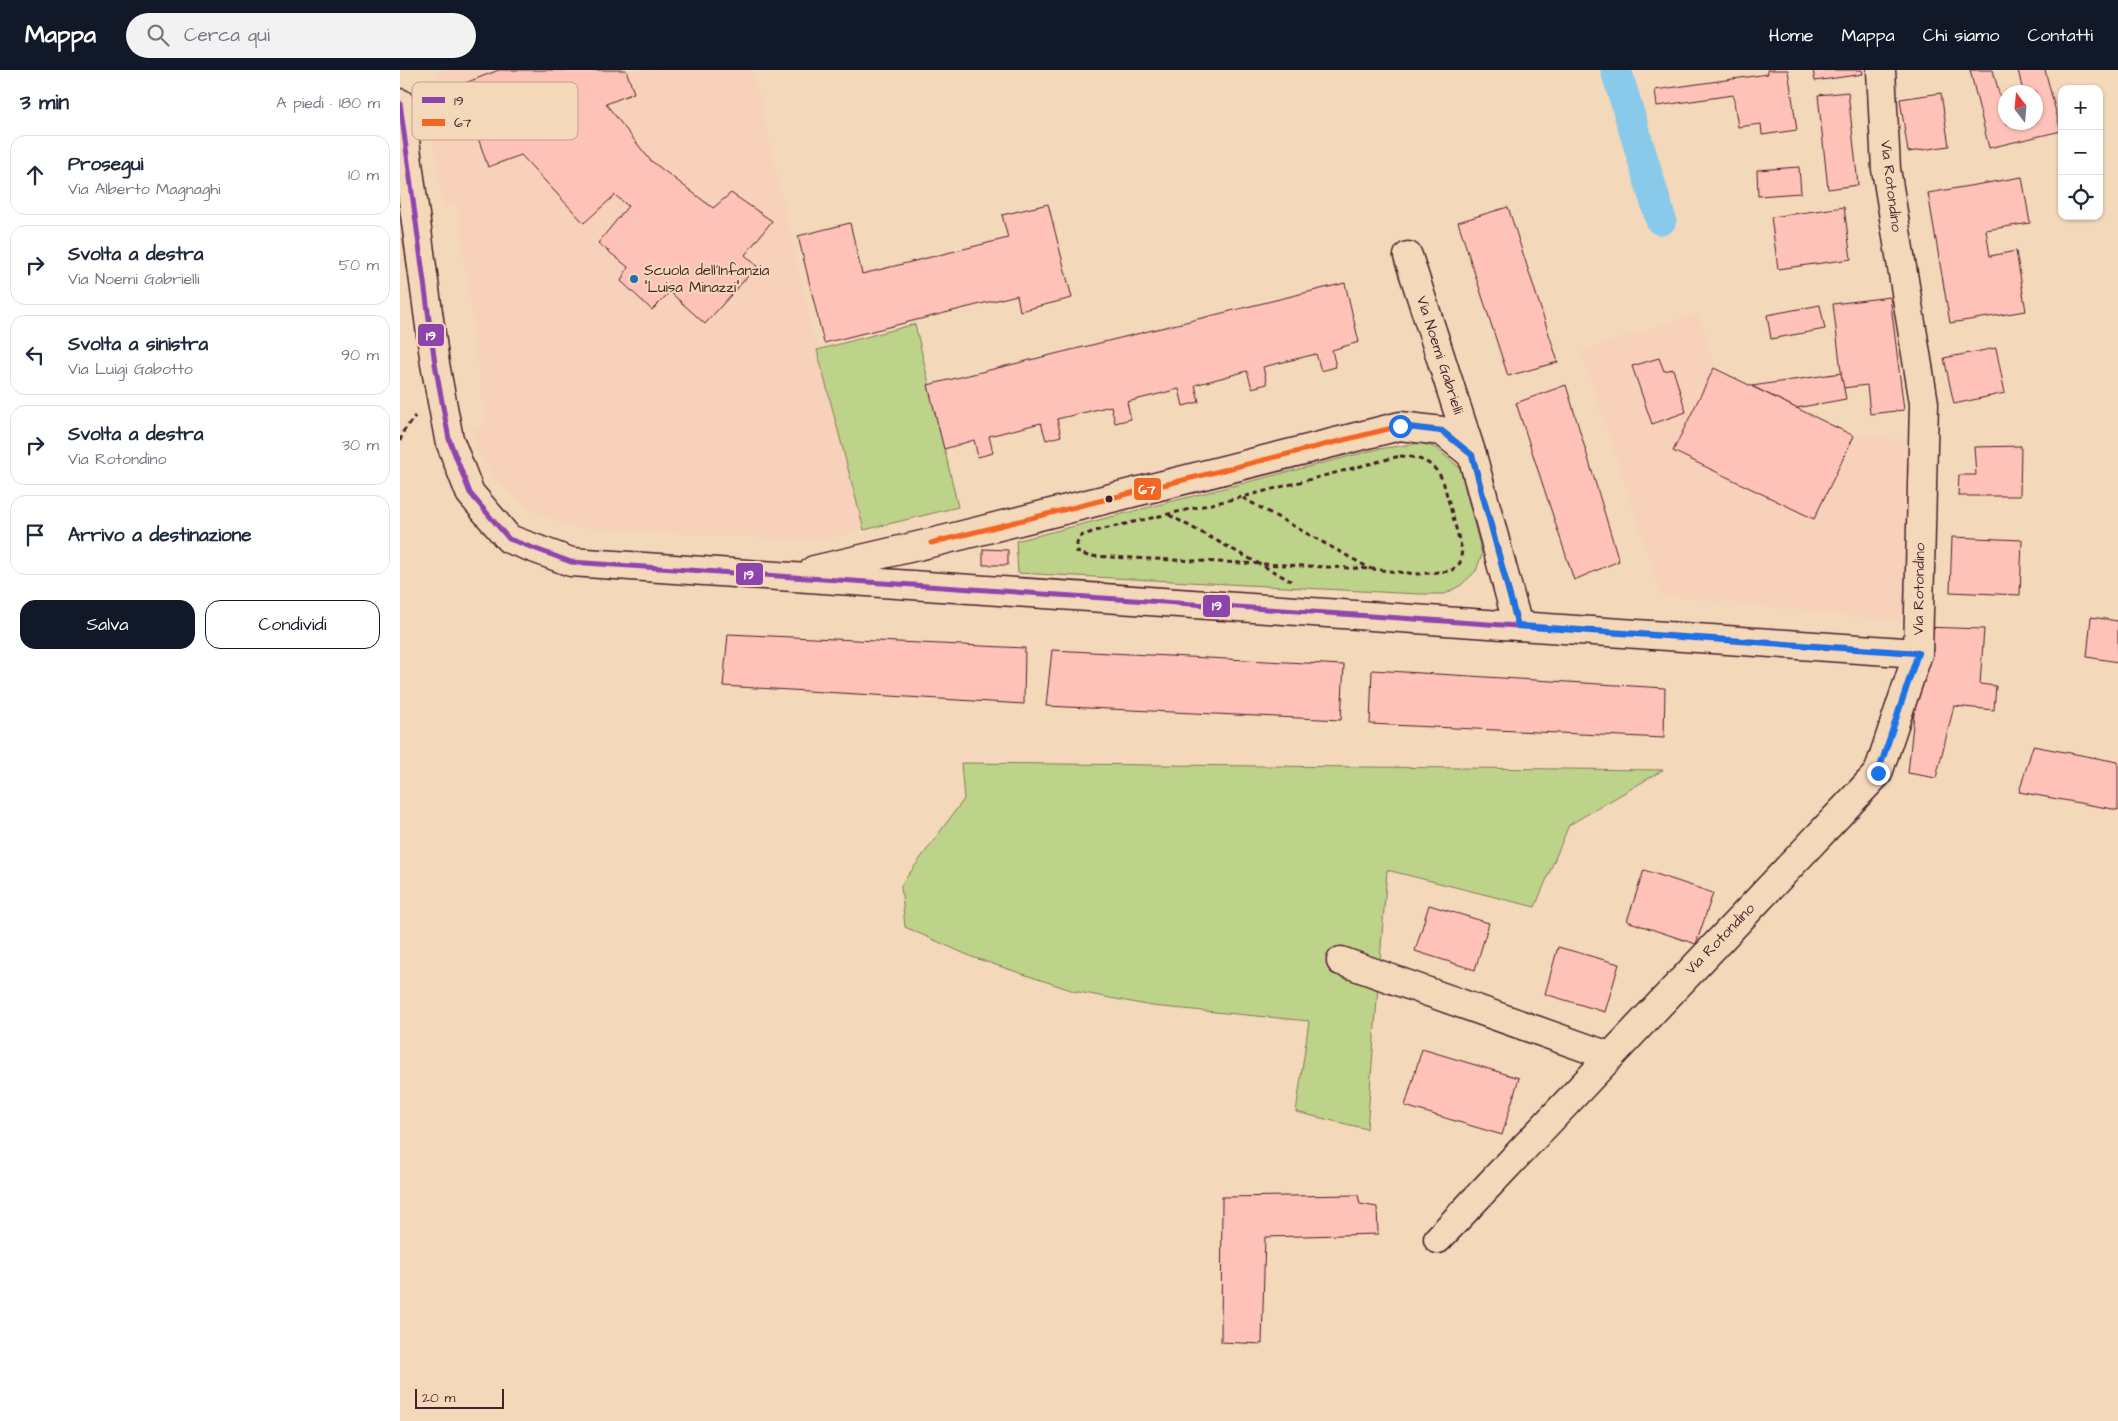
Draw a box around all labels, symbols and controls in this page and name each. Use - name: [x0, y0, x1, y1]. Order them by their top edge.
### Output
- search box: [126, 13, 476, 58]
- text: Mappa: [25, 18, 96, 52]
- icon: search: [144, 21, 172, 49]
- text: Cerca qui: [184, 22, 270, 49]
- text: Home: [1769, 23, 1814, 48]
- text: Mappa: [1842, 23, 1895, 48]
- text: Chi siamo: [1923, 23, 1999, 48]
- text: Contatti: [2027, 23, 2093, 48]
- legend: [412, 82, 578, 140]
- north arrow: [1998, 85, 2043, 130]
- map controls: [2058, 85, 2103, 220]
- button: +: [2058, 85, 2103, 130]
- text: 3 min: [20, 88, 69, 117]
- text: 19: [454, 91, 464, 111]
- text: A piedi · 180 m: [276, 92, 380, 114]
- text: 67: [454, 113, 472, 133]
- button: −: [2058, 130, 2103, 175]
- street label: Via Rotondino: [1875, 139, 1907, 234]
- text: Prosegui: [68, 151, 143, 178]
- icon: ahead: [21, 161, 49, 189]
- text: 10 m: [348, 164, 379, 186]
- button: locate: [2058, 175, 2103, 220]
- text: Via Alberto Magnaghi: [68, 178, 220, 200]
- text: Svolta a destra: [68, 241, 203, 268]
- icon: right: [21, 251, 49, 279]
- text: 50 m: [339, 254, 379, 276]
- place label: Scuola dell'Infanzia "Luisa Minazzi": [644, 260, 770, 298]
- text: Via Noemi Gabrielli: [68, 268, 200, 290]
- marker: Scuola dell'Infanzia "Luisa Minazzi": [628, 273, 640, 285]
- street label: Via Noemi Gabrielli: [1411, 293, 1469, 418]
- line badge: 19: [417, 323, 445, 347]
- text: 19: [426, 326, 436, 346]
- text: Svolta a sinistra: [68, 331, 208, 358]
- icon: left: [21, 341, 49, 369]
- text: 90 m: [341, 344, 379, 366]
- text: Via Luigi Gabotto: [68, 358, 193, 380]
- route start: [1389, 415, 1412, 438]
- text: Svolta a destra: [68, 421, 203, 448]
- icon: right: [21, 431, 49, 459]
- text: 30 m: [342, 434, 379, 456]
- text: Via Rotondino: [68, 448, 167, 470]
- line badge: 67: [1133, 477, 1162, 501]
- text: 67: [1138, 480, 1156, 500]
- unlabelled marker: [1104, 494, 1114, 504]
- icon: arrive: [21, 521, 49, 549]
- text: Arrivo a destinazione: [68, 522, 251, 549]
- street label: Via Rotondino: [1908, 542, 1930, 635]
- line badge: 19: [735, 562, 764, 586]
- text: 19: [744, 565, 754, 585]
- line badge: 19: [1202, 594, 1231, 618]
- text: 19: [1212, 596, 1222, 616]
- button: Salva: [20, 600, 195, 649]
- button: Condividi: [205, 600, 380, 649]
- route end: [1867, 762, 1890, 785]
- street label: Via Rotondino: [1680, 898, 1760, 980]
- scale bar: [415, 1386, 504, 1409]
- text: 20 m: [422, 1388, 455, 1408]

